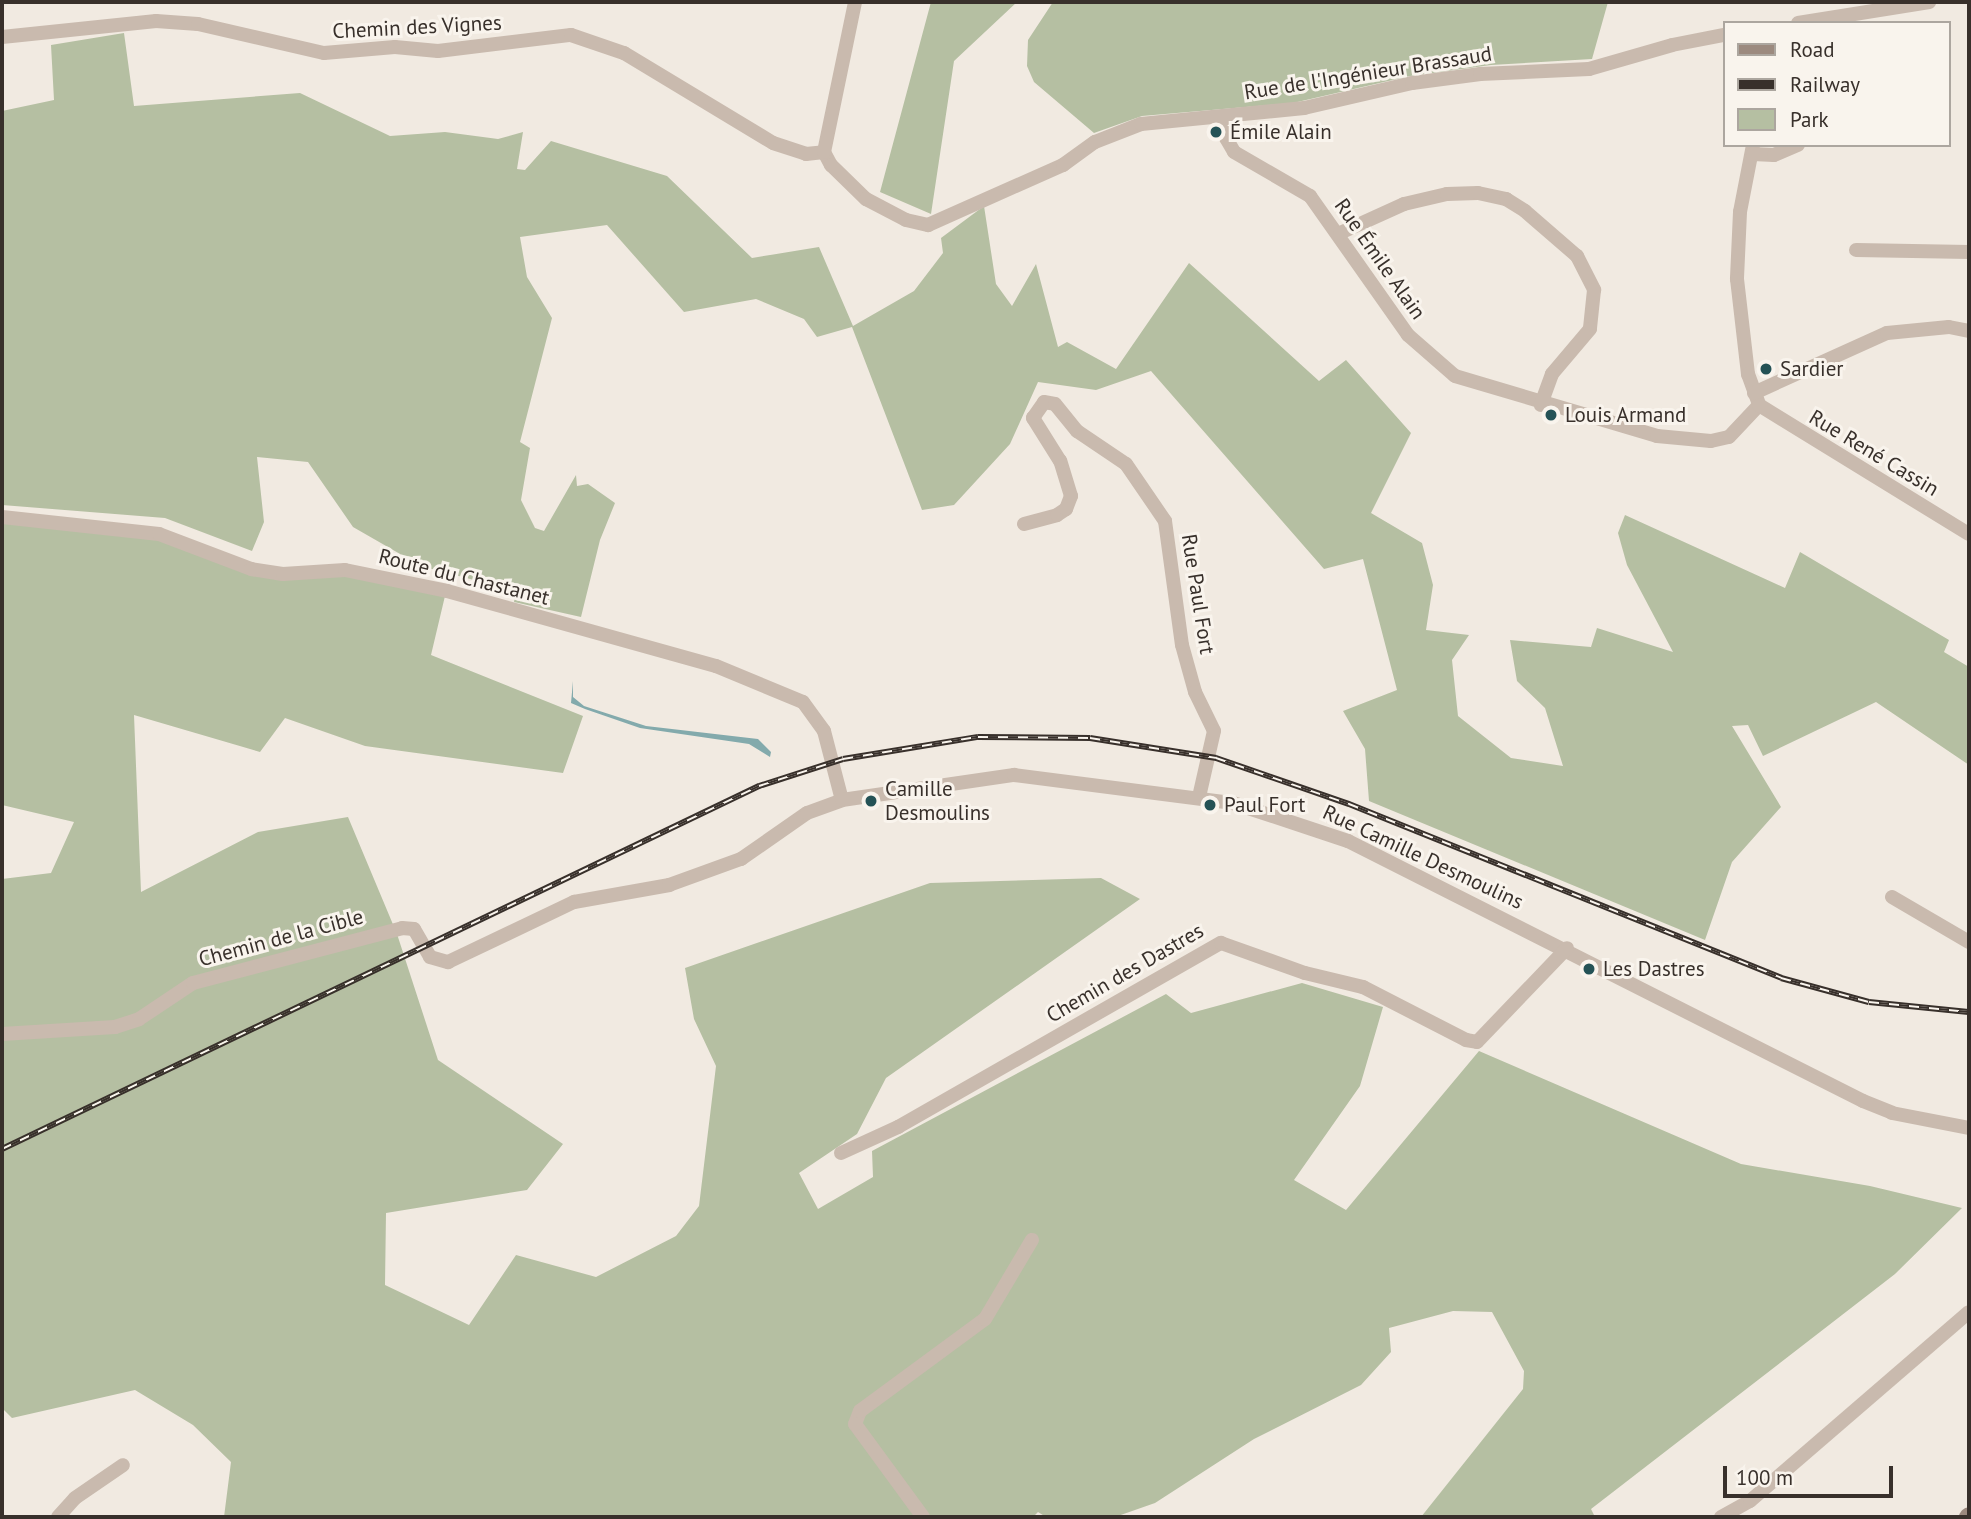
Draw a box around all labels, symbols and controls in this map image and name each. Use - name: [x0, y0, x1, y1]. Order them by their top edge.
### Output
- street label: Chemin des Vignes: [331, 10, 503, 44]
- legend: [1722, 21, 1950, 147]
- text: Road: [1790, 36, 1834, 63]
- street label: Rue de l'Ingénieur Brassaud: [1243, 41, 1493, 105]
- text: Railway: [1790, 71, 1860, 98]
- text: Park: [1790, 106, 1829, 133]
- place label: Émile Alain: [1230, 119, 1332, 145]
- marker: Émile Alain: [1208, 124, 1224, 140]
- street label: Rue Émile Alain: [1329, 194, 1431, 324]
- place label: Sardier: [1780, 356, 1843, 382]
- marker: Sardier: [1758, 361, 1774, 377]
- place label: Louis Armand: [1565, 402, 1687, 428]
- street label: Rue René Cassin: [1805, 404, 1943, 502]
- marker: Louis Armand: [1543, 407, 1559, 423]
- street label: Rue Paul Fort: [1176, 532, 1220, 656]
- street label: Route du Chastanet: [376, 544, 552, 610]
- place label: Camille Desmoulins: [885, 776, 990, 826]
- place label: Paul Fort: [1224, 792, 1305, 818]
- marker: Camille Desmoulins: [863, 793, 879, 809]
- marker: Paul Fort: [1202, 797, 1218, 813]
- street label: Rue Camille Desmoulins: [1319, 799, 1527, 915]
- street label: Chemin de la Cible: [196, 904, 366, 972]
- street label: Chemin des Dastres: [1042, 918, 1208, 1028]
- place label: Les Dastres: [1603, 956, 1704, 982]
- marker: Les Dastres: [1581, 961, 1597, 977]
- scale bar: [1726, 1452, 1896, 1496]
- text: 100 m: [1736, 1464, 1793, 1491]

